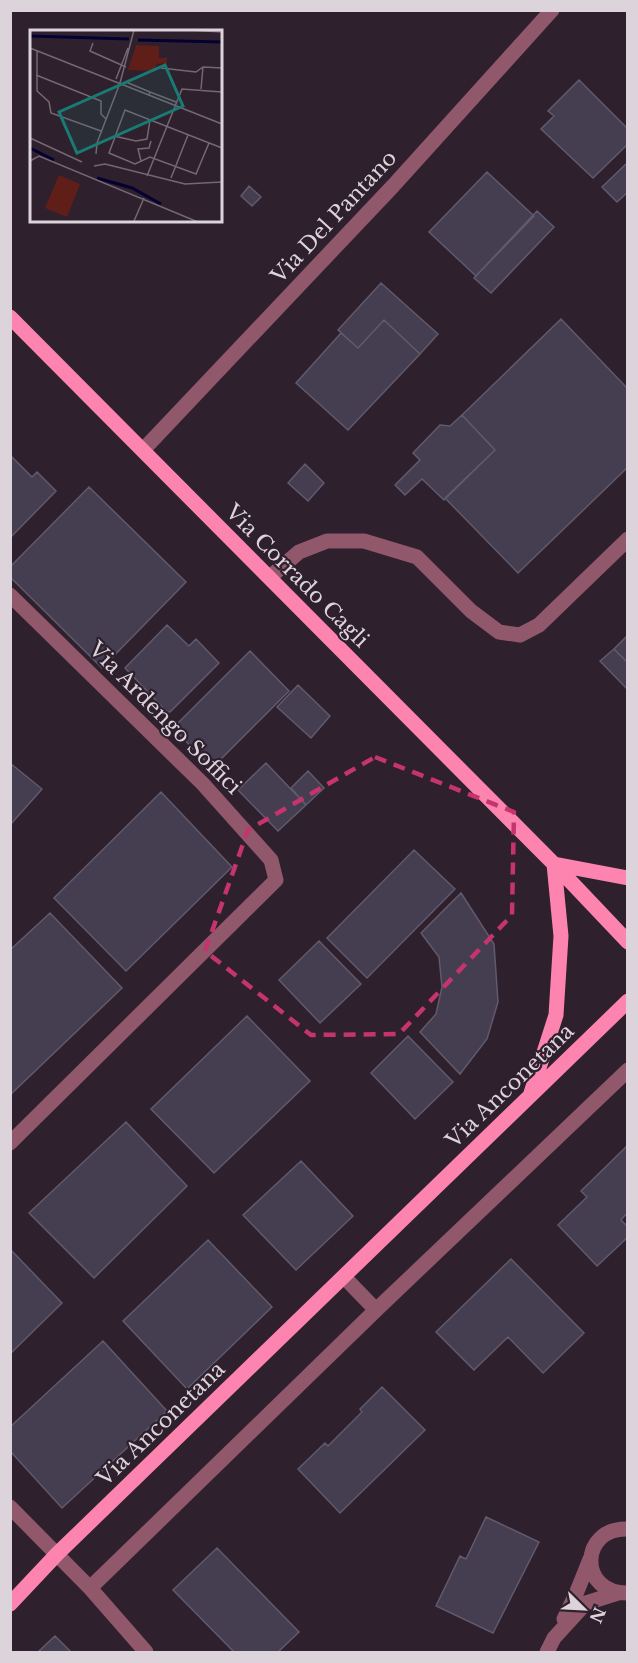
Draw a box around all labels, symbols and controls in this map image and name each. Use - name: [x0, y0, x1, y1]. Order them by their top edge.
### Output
- inset map: [30, 30, 222, 222]
- street label: Via Del Pantano: [265, 145, 402, 290]
- street label: Via Corrado Cagli: [219, 498, 374, 653]
- street label: Via Ardengo Soffici: [83, 636, 247, 800]
- street label: Via Anconetana: [440, 1018, 580, 1154]
- street label: Via Anconetana: [91, 1356, 231, 1492]
- north arrow: [554, 1579, 614, 1639]
- text: N: [586, 1604, 610, 1626]

